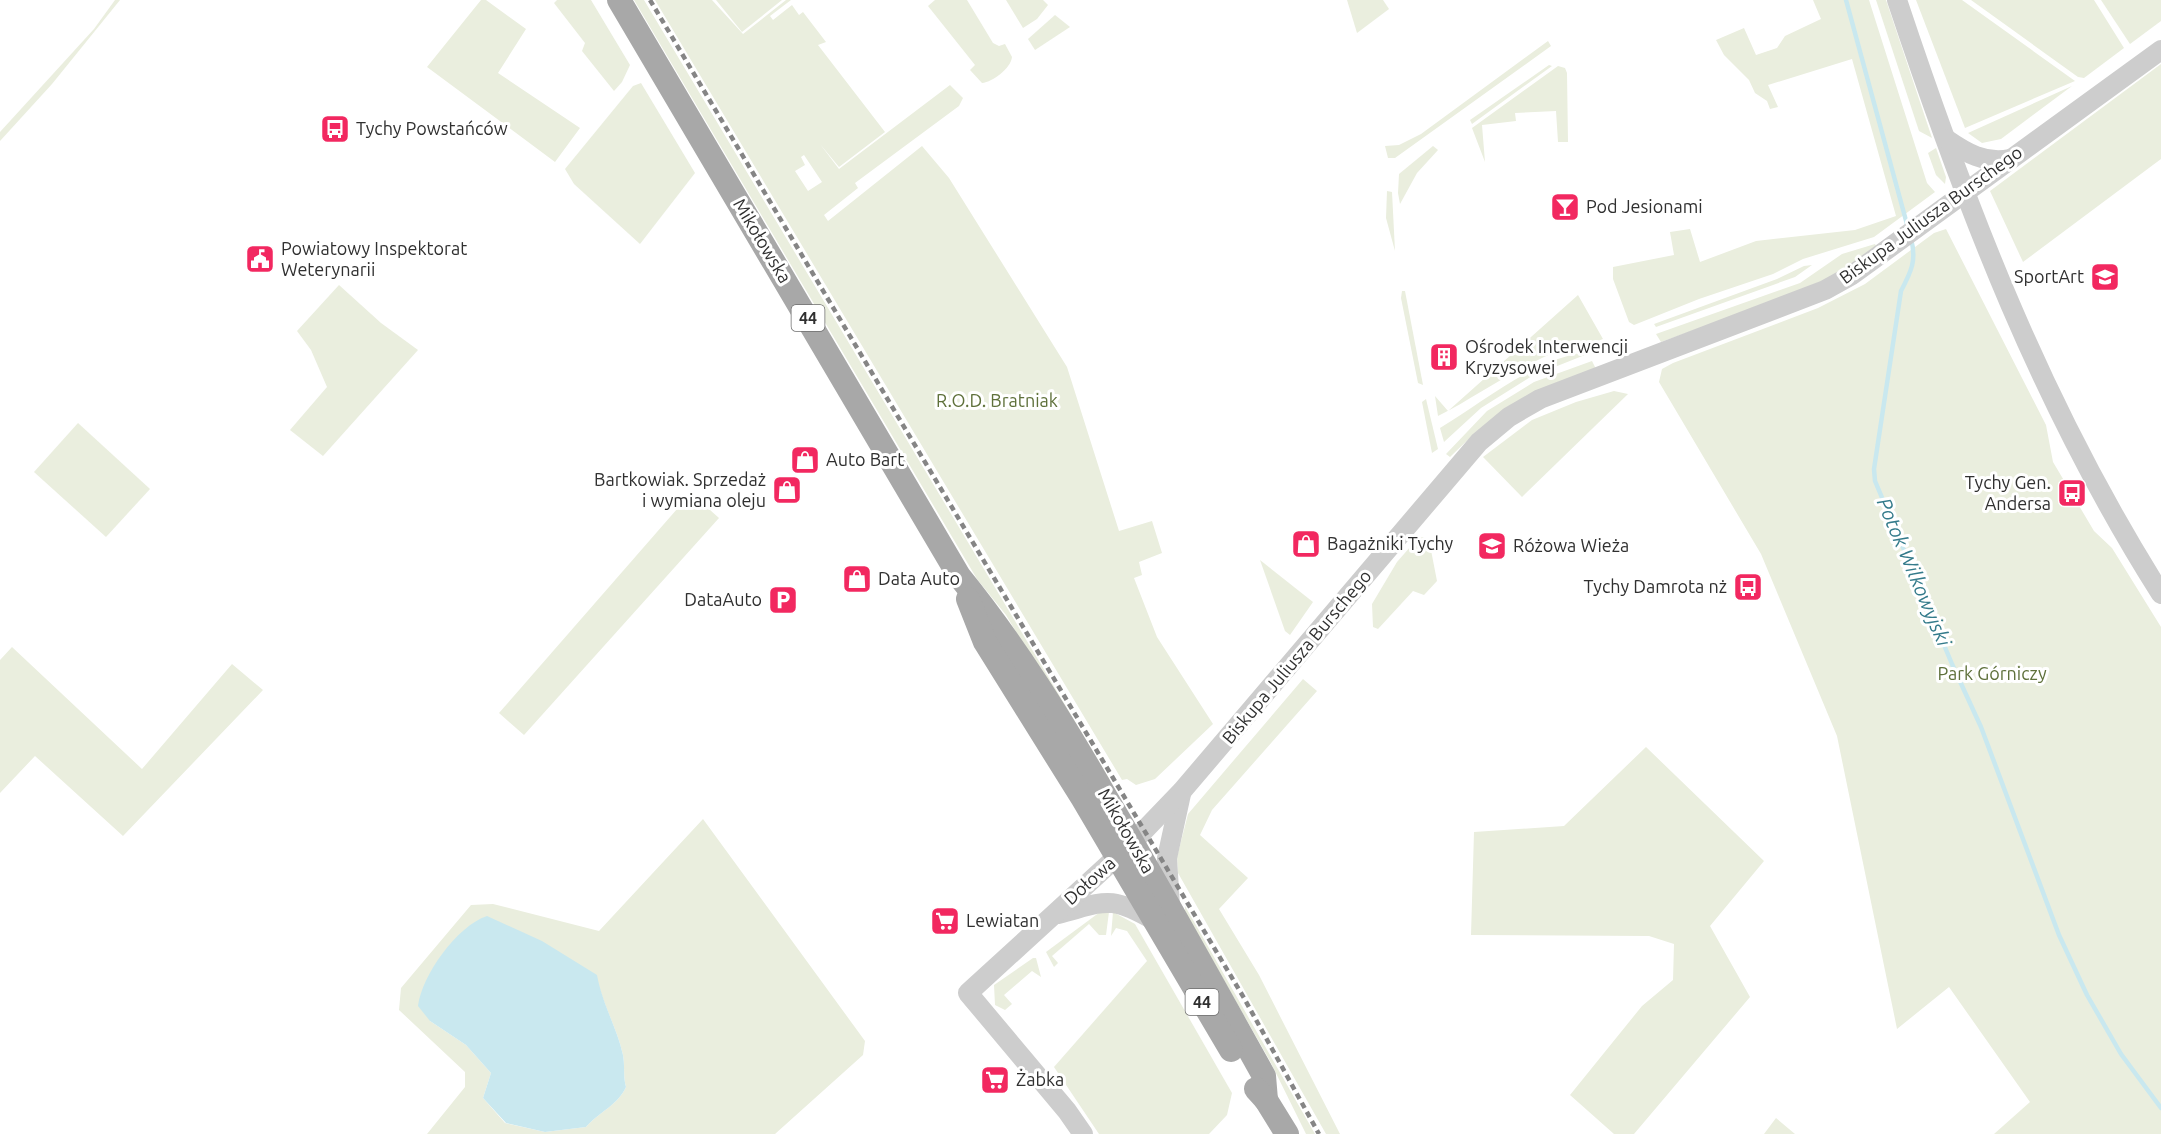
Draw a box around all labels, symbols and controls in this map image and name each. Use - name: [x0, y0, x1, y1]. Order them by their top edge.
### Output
- bus stop icon: Tychy Powstańców: [319, 113, 351, 145]
- place label: Tychy Powstańców: [356, 118, 508, 138]
- street label: Biskupa Juliusza Burschego: [1835, 141, 2026, 287]
- bar icon: Pod Jesionami: [1549, 191, 1581, 223]
- street label: Mikołowska: [730, 195, 796, 286]
- place label: Pod Jesionami: [1586, 196, 1703, 216]
- place label: Powiatowy Inspektorat Weterynarii: [281, 238, 467, 279]
- public building icon: Powiatowy Inspektorat Weterynarii: [244, 243, 276, 275]
- school or university icon: SportArt: [2089, 261, 2121, 293]
- place label: SportArt: [2014, 266, 2084, 286]
- road number: 44: [792, 305, 824, 331]
- place label: Ośrodek Interwencji Kryzysowej: [1465, 336, 1628, 377]
- building icon: Ośrodek Interwencji Kryzysowej: [1428, 341, 1460, 373]
- park label: R.O.D. Bratniak: [936, 390, 1058, 410]
- shop icon: Auto Bart: [789, 444, 821, 476]
- place label: Auto Bart: [826, 449, 904, 469]
- place label: Bartkowiak. Sprzedaż i wymiana oleju: [594, 469, 766, 510]
- place label: Tychy Gen. Andersa: [1965, 472, 2051, 513]
- shop icon: Bartkowiak. Sprzedaż i wymiana oleju: [771, 474, 803, 506]
- bus stop icon: Tychy Gen. Andersa: [2056, 477, 2088, 509]
- water label: Potok Wilkowyjski: [1873, 494, 1956, 650]
- shop icon: Bagażniki Tychy: [1290, 528, 1322, 560]
- school or university icon: Różowa Wieża: [1476, 530, 1508, 562]
- place label: Bagażniki Tychy: [1327, 533, 1454, 553]
- place label: Różowa Wieża: [1513, 535, 1629, 555]
- shop icon: Data Auto: [841, 563, 873, 595]
- street label: Biskupa Juliusza Burschego: [1218, 565, 1375, 747]
- place label: Data Auto: [878, 568, 960, 588]
- bus stop icon: Tychy Damrota nż: [1732, 571, 1764, 603]
- place label: Tychy Damrota nż: [1584, 576, 1727, 596]
- parking icon: DataAuto: [767, 584, 799, 616]
- place label: DataAuto: [684, 589, 762, 609]
- park label: Park Górniczy: [1937, 663, 2047, 683]
- street label: Mikołowska: [1095, 784, 1159, 877]
- street label: Dołowa: [1060, 852, 1119, 908]
- supermarket icon: Lewiatan: [929, 905, 961, 937]
- place label: Lewiatan: [966, 910, 1039, 930]
- road number: 44: [1186, 989, 1218, 1015]
- supermarket icon: Żabka: [979, 1064, 1011, 1096]
- place label: Żabka: [1016, 1069, 1064, 1089]

